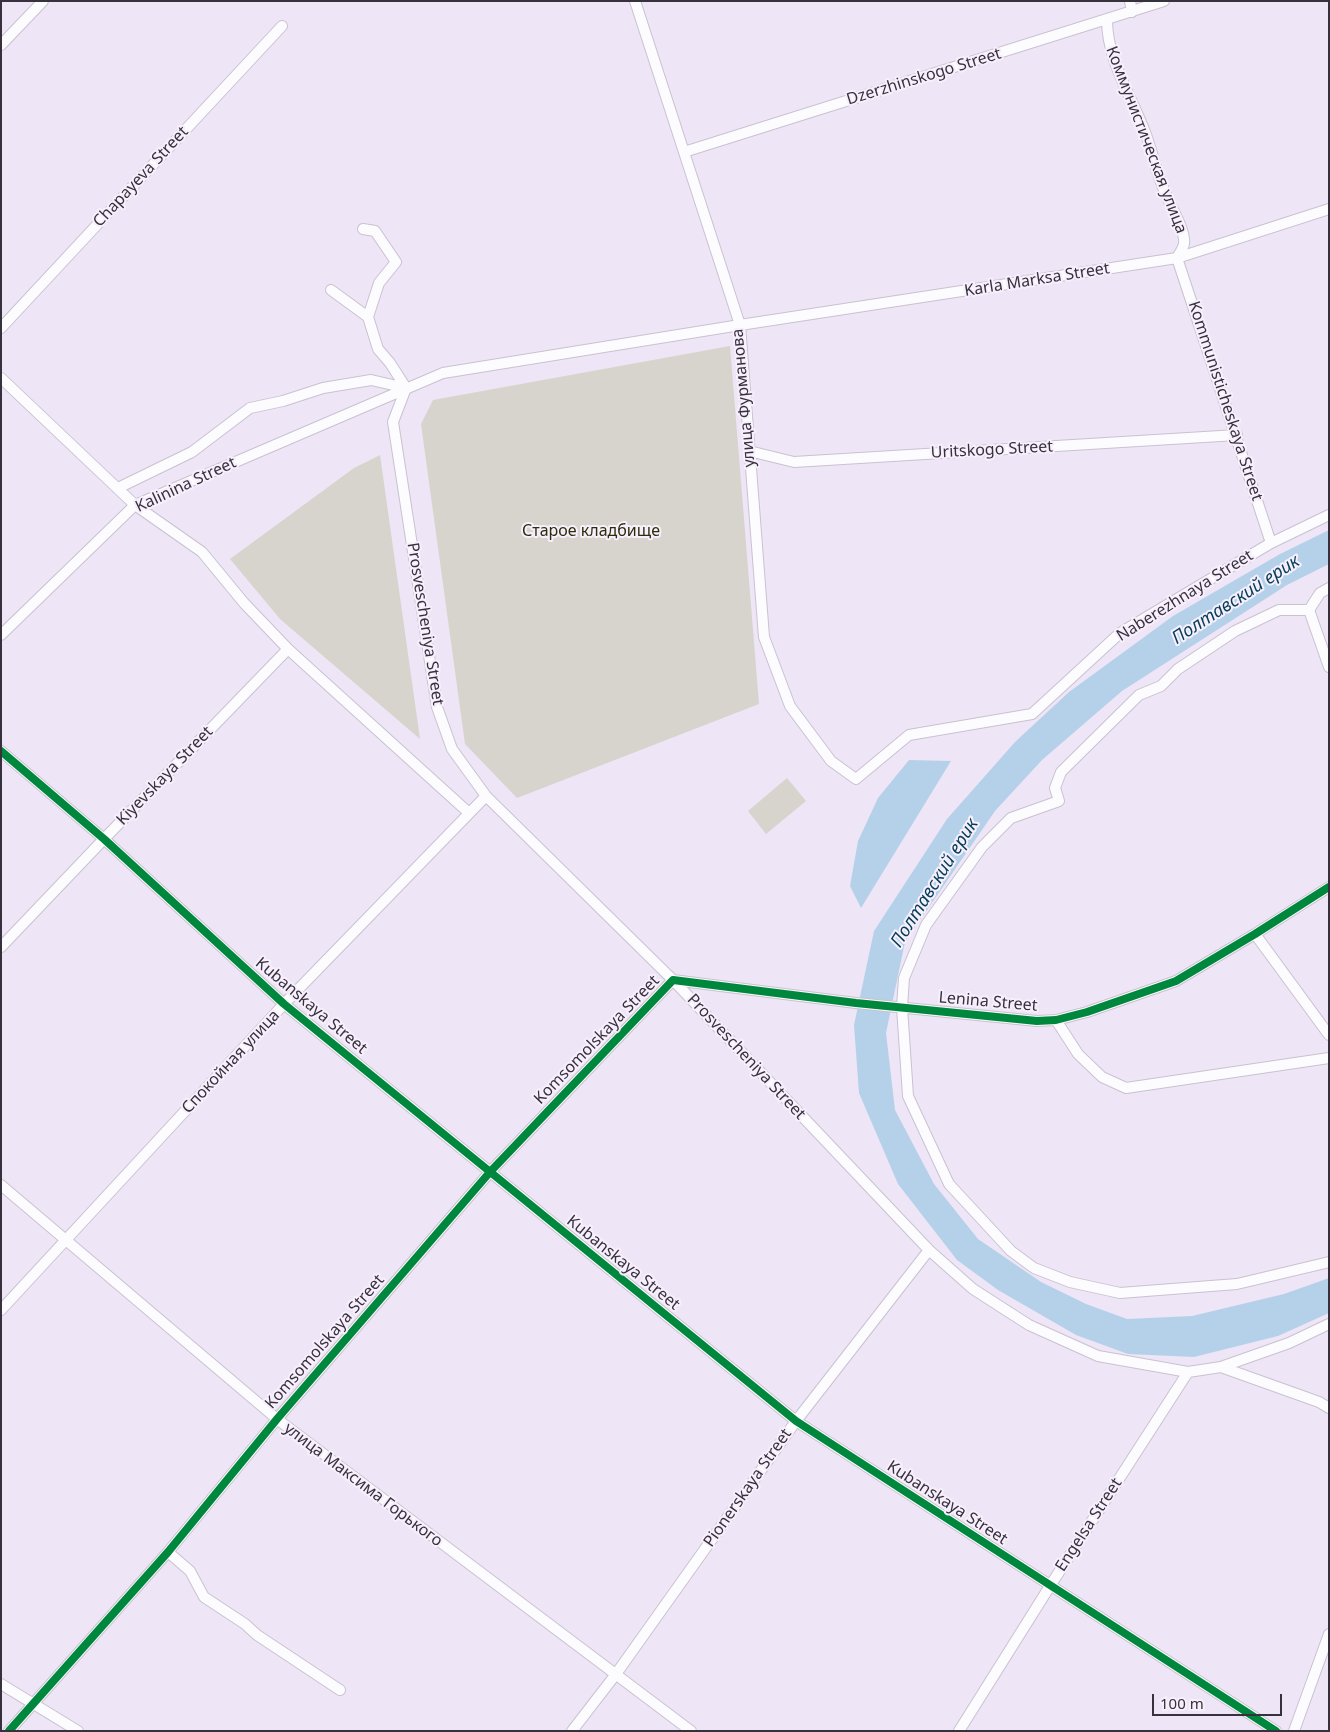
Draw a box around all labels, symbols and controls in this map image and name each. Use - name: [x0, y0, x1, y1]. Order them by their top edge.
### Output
- street label: Dzerzhinskogo Street: [844, 44, 1004, 110]
- street label: Коммунистическая улица: [1101, 44, 1191, 236]
- street label: Chapayeva Street: [89, 123, 193, 231]
- street label: Karla Marksa Street: [963, 259, 1111, 301]
- street label: Kommunisticheskaya Street: [1184, 299, 1266, 503]
- street label: улица Фурманова: [728, 328, 760, 468]
- street label: Uritskogo Street: [930, 437, 1054, 463]
- street label: Kalinina Street: [133, 453, 239, 517]
- park label: Старое кладбище: [522, 521, 660, 541]
- street label: Prosvescheniya Street: [403, 541, 447, 707]
- street label: Naberezhnaya Street: [1113, 546, 1257, 646]
- water label: Полтавский ерик: [1168, 551, 1304, 649]
- street label: Kiyevskaya Street: [113, 723, 217, 829]
- water label: Полтавский ерик: [887, 815, 983, 951]
- street label: Kubanskaya Street: [251, 954, 371, 1058]
- street label: Komsomolskaya Street: [530, 972, 664, 1108]
- street label: Lenina Street: [938, 988, 1038, 1016]
- street label: Prosvescheniya Street: [683, 990, 809, 1124]
- street label: Спокойная улица: [178, 1006, 284, 1118]
- street label: Kubanskaya Street: [563, 1212, 683, 1314]
- street label: Komsomolskaya Street: [261, 1271, 389, 1413]
- street label: улица Максима Горького: [280, 1419, 446, 1551]
- street label: Pionerskaya Street: [700, 1425, 796, 1551]
- street label: Kubanskaya Street: [883, 1457, 1011, 1549]
- street label: Engelsa Street: [1052, 1475, 1126, 1575]
- scale bar: [1155, 1684, 1285, 1716]
- text: 100 m: [1160, 1693, 1204, 1713]

